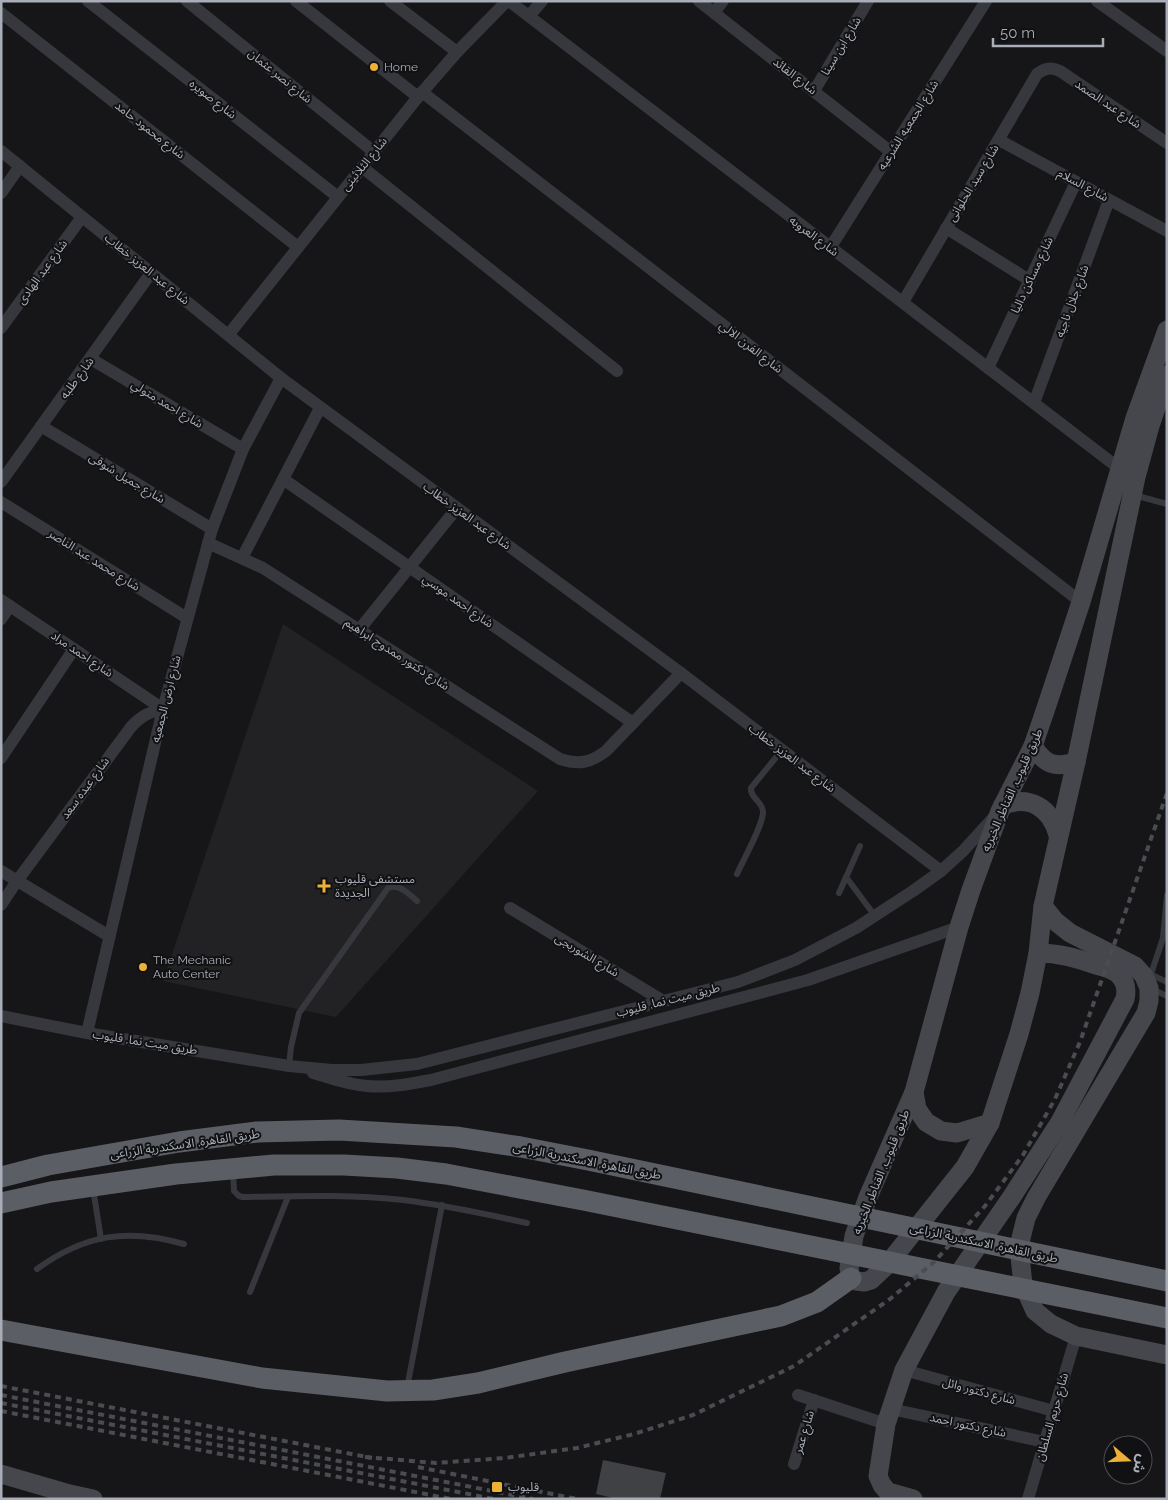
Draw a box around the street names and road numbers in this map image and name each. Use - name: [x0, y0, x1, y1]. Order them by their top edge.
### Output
- street label: شارع ابن سينا: [818, 14, 866, 79]
- street label: شارع نصر عثمان: [244, 46, 315, 108]
- street label: شارع القائد: [769, 55, 820, 99]
- street label: شارع صويره: [186, 76, 239, 123]
- street label: شارع الجمعيه الشرعيه: [875, 77, 943, 174]
- street label: شارع عبد الصمد: [1071, 77, 1144, 133]
- street label: شارع محمود حامد: [111, 98, 188, 163]
- street label: شارع الثلاثينى: [338, 134, 391, 195]
- street label: شارع سيد الحلوانى: [944, 142, 1003, 225]
- street label: شارع السلام: [1054, 166, 1111, 206]
- street label: شارع العروبه: [785, 213, 841, 261]
- street label: شارع عبد العزيز خطاب: [101, 231, 192, 309]
- street label: شارع مساكن داليا: [1008, 234, 1058, 316]
- street label: شارع عبد الهادى: [14, 237, 72, 308]
- street label: شارع جلال ناجيه: [1052, 263, 1093, 340]
- street label: شارع الفرن الالي: [715, 318, 785, 378]
- street label: شارع طلبه: [57, 354, 98, 403]
- street label: شارع احمد متولي: [127, 377, 205, 433]
- street label: شارع جميل شوقى: [85, 450, 167, 508]
- street label: شارع عبد العزيز خطاب: [419, 479, 514, 554]
- street label: شارع محمد عبد الناصر: [44, 526, 142, 596]
- street label: شارع احمد موسي: [418, 571, 496, 633]
- street label: شارع دكتور ممدوح ابراهيم: [341, 615, 452, 695]
- street label: شارع احمد مراد: [47, 628, 116, 682]
- street label: شارع ارض الجمعيه: [148, 654, 186, 744]
- street label: شارع عبد العزيز خطاب: [745, 721, 838, 797]
- street label: طريق قليوب, القناطر الخيريه: [979, 726, 1046, 854]
- street label: شارع عبده سعد: [58, 754, 114, 823]
- street label: شارع الشوربجى: [551, 930, 621, 981]
- street label: طريق ميت نما, قليوب: [615, 980, 721, 1021]
- street label: طريق ميت نما, قليوب: [91, 1027, 199, 1058]
- street label: طريق قليوب, القناطر الخيريه: [850, 1108, 913, 1237]
- street label: طريق القاهرة, الاسكندرية الزراعى: [109, 1127, 261, 1162]
- street label: طريق القاهرة, الاسكندرية الزراعى: [511, 1140, 662, 1183]
- street label: طريق القاهرة, الاسكندرية الزراعى: [908, 1220, 1059, 1267]
- street label: شارع حريم السلطان: [1033, 1371, 1073, 1463]
- street label: شارع دكتور وائل: [940, 1375, 1017, 1409]
- street label: شارع عمر: [791, 1409, 819, 1457]
- street label: شارع دكتور احمد: [928, 1410, 1008, 1442]

